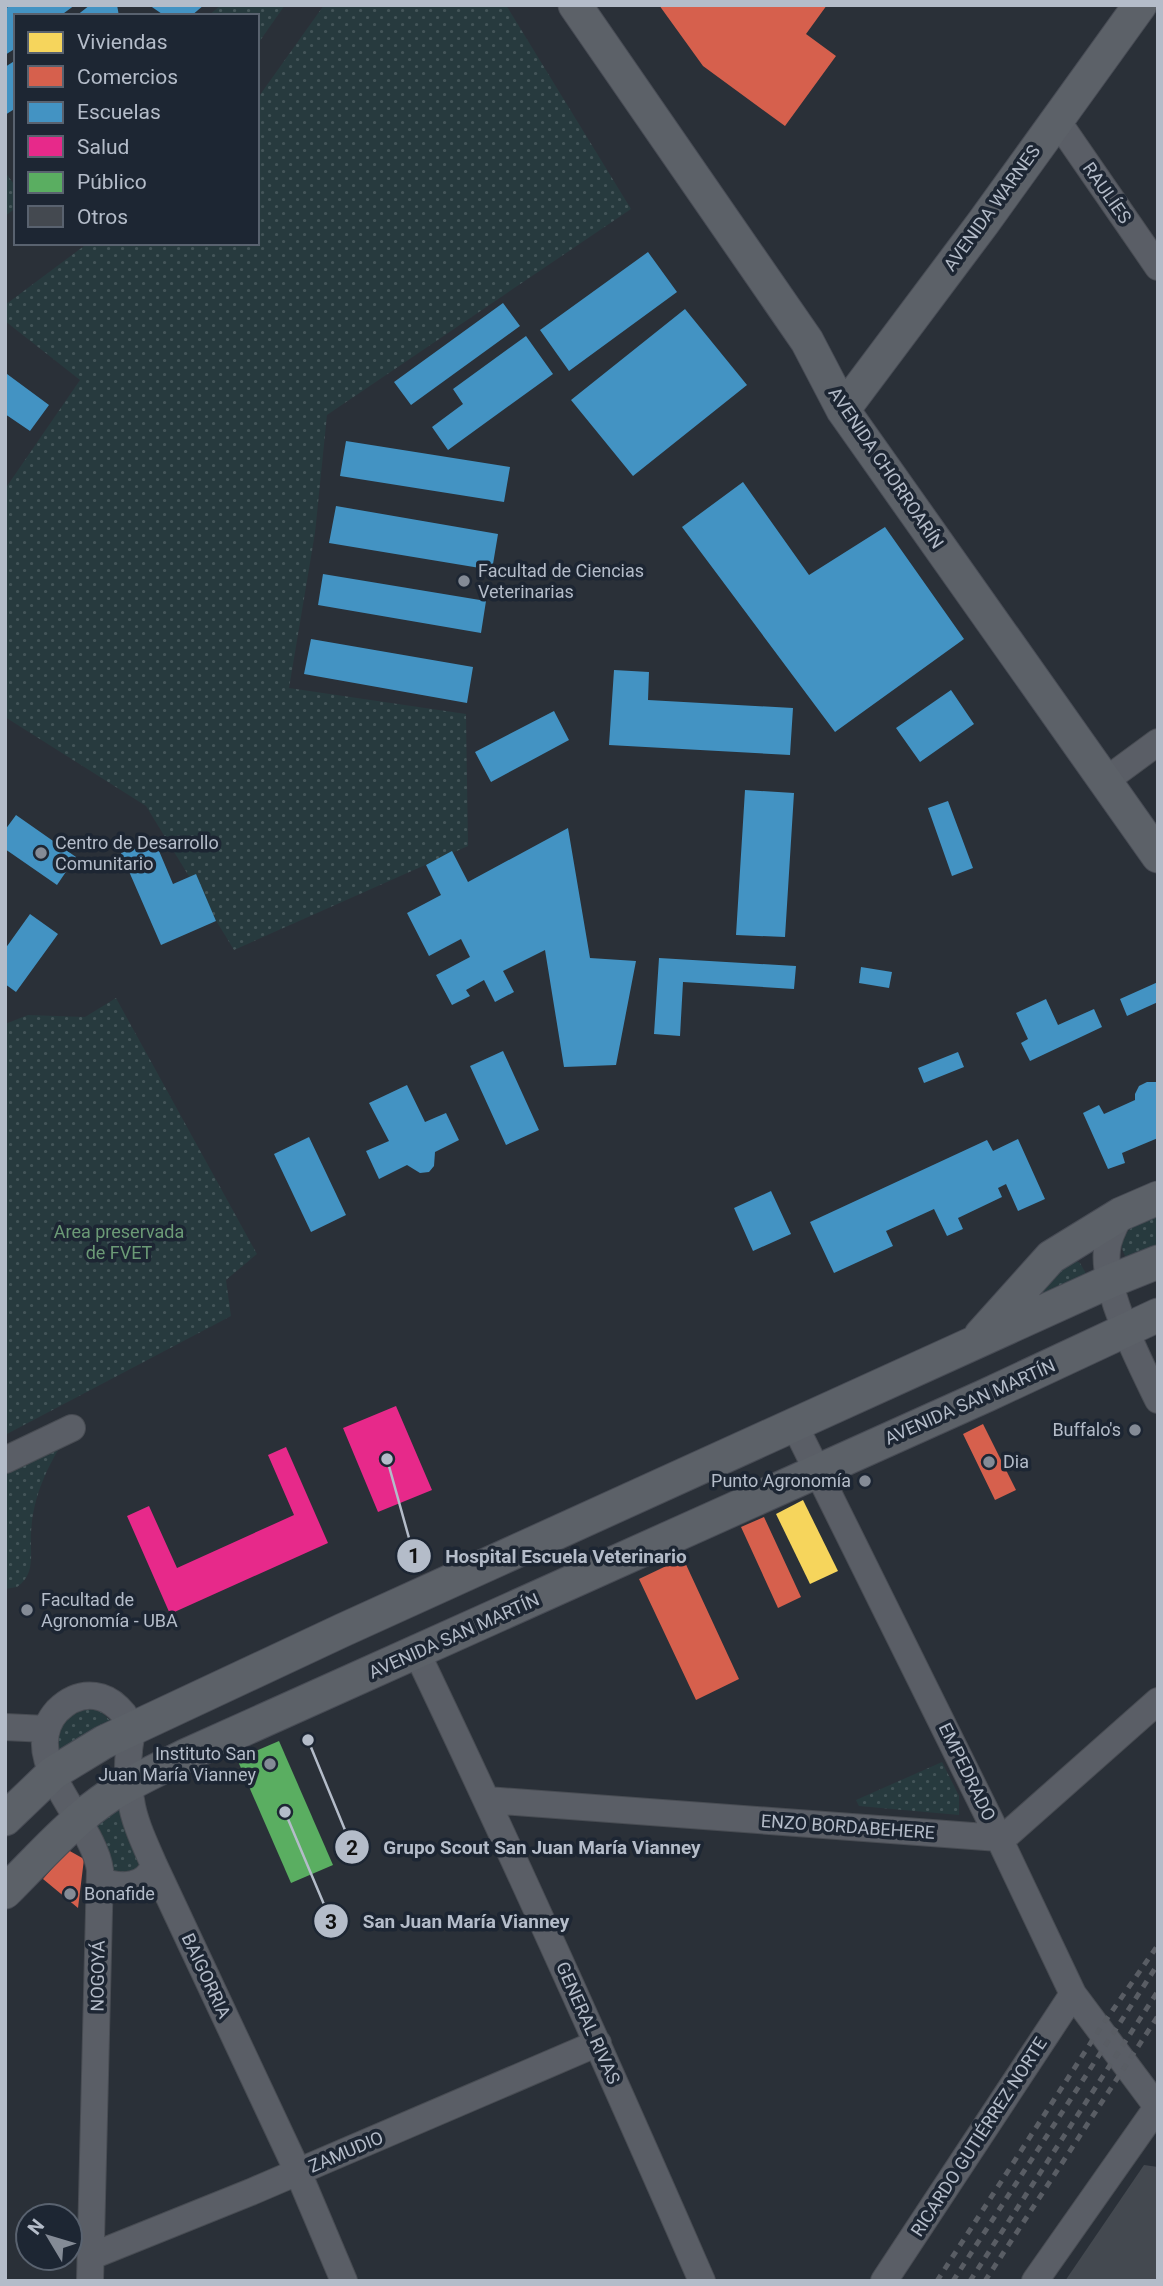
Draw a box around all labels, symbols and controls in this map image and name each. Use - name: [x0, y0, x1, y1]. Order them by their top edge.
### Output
- legend: [14, 14, 259, 245]
- text: Viviendas: [77, 30, 168, 54]
- text: Comercios: [77, 65, 178, 89]
- text: Escuelas: [77, 100, 161, 124]
- text: Salud: [77, 135, 129, 159]
- street label: AVENIDA WARNES: [939, 140, 1044, 275]
- street label: RAULÍES: [1079, 158, 1136, 228]
- text: Público: [77, 170, 147, 194]
- text: Otros: [77, 205, 128, 229]
- street label: AVENIDA CHORROARÍN: [825, 383, 948, 552]
- place label: Facultad de Ciencias Veterinarias: [478, 560, 644, 602]
- marker: Facultad de Ciencias Veterinarias: [456, 573, 472, 589]
- place label: Centro de Desarrollo Comunitario: [55, 832, 219, 874]
- marker: Centro de Desarrollo Comunitario: [33, 845, 49, 861]
- park label: Area preservada de FVET: [54, 1221, 184, 1263]
- street label: AVENIDA SAN MARTÍN: [881, 1354, 1058, 1449]
- place label: Buffalo's: [1052, 1419, 1121, 1440]
- marker: Buffalo's: [1127, 1422, 1143, 1438]
- place label: Dia: [1003, 1451, 1029, 1472]
- marker: Dia: [981, 1454, 997, 1470]
- place label: Punto Agronomía: [711, 1470, 851, 1491]
- marker: Punto Agronomía: [857, 1473, 873, 1489]
- callout: Hospital Escuela Veterinario: [396, 1536, 701, 1576]
- text: 1: [408, 1544, 420, 1568]
- text: Hospital Escuela Veterinario: [445, 1545, 687, 1568]
- street label: AVENIDA SAN MARTÍN: [365, 1588, 542, 1683]
- place label: Facultad de Agronomía - UBA: [41, 1589, 178, 1631]
- marker: Facultad de Agronomía - UBA: [19, 1602, 35, 1618]
- street label: EMPEDRADO: [935, 1719, 1000, 1824]
- place label: Instituto San Juan María Vianney: [98, 1743, 256, 1785]
- marker: Instituto San Juan María Vianney: [262, 1756, 278, 1772]
- street label: ENZO BORDABEHERE: [760, 1810, 936, 1843]
- callout: Grupo Scout San Juan María Vianney: [335, 1827, 715, 1867]
- text: 2: [346, 1836, 358, 1860]
- text: Grupo Scout San Juan María Vianney: [383, 1836, 701, 1859]
- place label: Bonafide: [84, 1883, 155, 1904]
- marker: Bonafide: [62, 1886, 78, 1902]
- callout: San Juan María Vianney: [314, 1901, 583, 1941]
- text: 3: [325, 1910, 337, 1934]
- text: San Juan María Vianney: [363, 1910, 570, 1933]
- street label: BAIGORRIA: [178, 1930, 235, 2022]
- street label: NOGOYÁ: [86, 1940, 109, 2012]
- street label: GENERAL RIVAS: [552, 1958, 625, 2088]
- street label: RICARDO GUTIÉRREZ NORTE: [906, 2033, 1051, 2240]
- street label: ZAMUDIO: [305, 2126, 386, 2177]
- north arrow: [14, 2202, 84, 2272]
- text: N: [23, 2214, 49, 2239]

